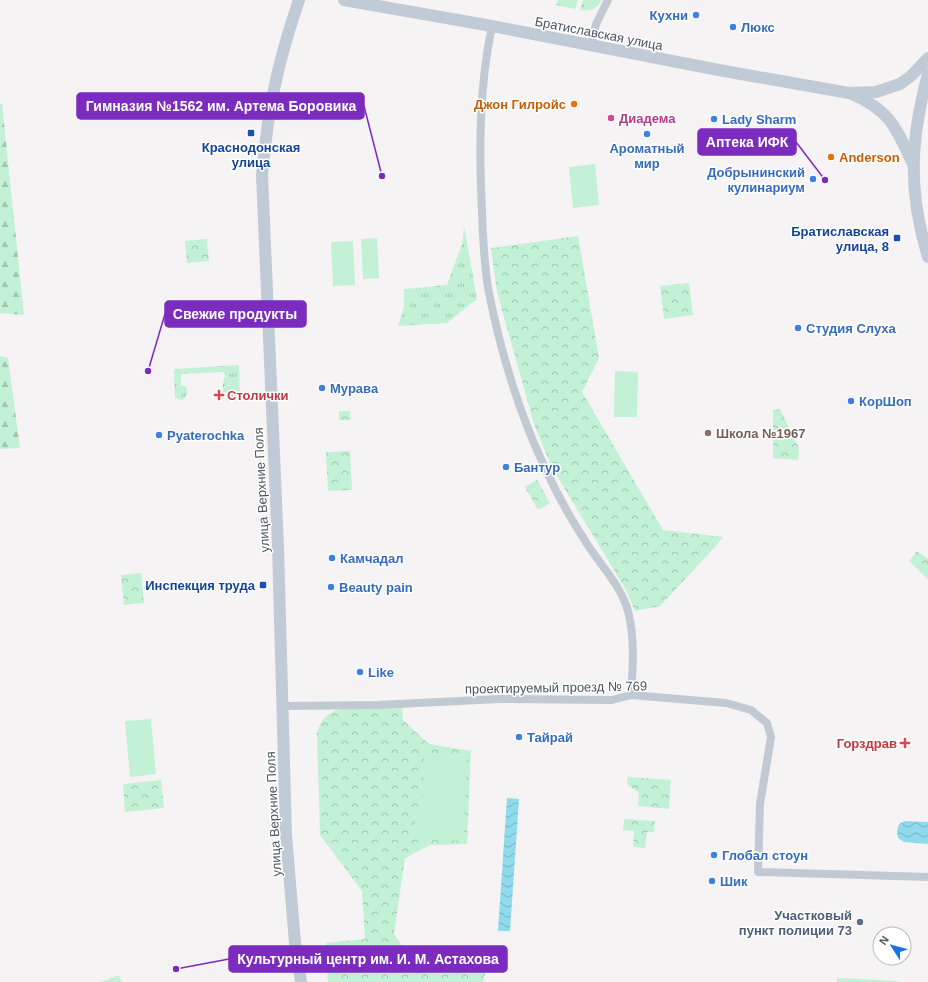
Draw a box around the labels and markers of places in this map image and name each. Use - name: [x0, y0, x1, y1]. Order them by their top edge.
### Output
- place label: Кухни: [650, 8, 688, 23]
- marker: Кухни: [691, 10, 701, 20]
- place label: Люкс: [741, 20, 775, 35]
- marker: Люкс: [728, 22, 738, 32]
- callout: Гимназия №1562 им. Артема Боровика: [77, 93, 364, 119]
- place label: Джон Гилройс: [474, 97, 566, 112]
- marker: Джон Гилройс: [569, 99, 579, 109]
- place label: Диадема: [619, 111, 676, 126]
- place label: Lady Sharm: [722, 112, 796, 127]
- marker: Диадема: [606, 113, 616, 123]
- marker: Lady Sharm: [709, 114, 719, 124]
- marker: Краснодонская улица: [246, 128, 256, 138]
- marker: Ароматный мир: [642, 129, 652, 139]
- callout: Аптека ИФК: [698, 129, 796, 155]
- place label: Краснодонская улица: [202, 140, 300, 170]
- place label: Ароматный мир: [609, 141, 685, 171]
- place label: Anderson: [839, 150, 900, 165]
- marker: Anderson: [826, 152, 836, 162]
- place label: Добрынинский кулинариум: [707, 165, 805, 195]
- marker: Добрынинский кулинариум: [808, 174, 818, 184]
- place label: Братиславская улица, 8: [791, 224, 889, 254]
- marker: Братиславская улица, 8: [892, 233, 902, 243]
- callout: Свежие продукты: [165, 301, 306, 327]
- place label: Студия Слуха: [806, 321, 897, 336]
- marker: Студия Слуха: [793, 323, 803, 333]
- place label: Мурава: [330, 381, 379, 396]
- marker: Мурава: [317, 383, 327, 393]
- place label: Столички: [227, 388, 289, 403]
- marker: Столички: [214, 390, 224, 400]
- place label: КорШоп: [859, 394, 912, 409]
- marker: КорШоп: [846, 396, 856, 406]
- place label: Школа №1967: [716, 426, 806, 441]
- place label: Pyaterochka: [167, 428, 245, 443]
- marker: Школа №1967: [703, 428, 713, 438]
- marker: Pyaterochka: [154, 430, 164, 440]
- place label: Бантур: [514, 460, 560, 475]
- marker: Бантур: [501, 462, 511, 472]
- place label: Камчадал: [340, 551, 403, 566]
- marker: Камчадал: [327, 553, 337, 563]
- place label: Инспекция труда: [145, 578, 256, 593]
- marker: Инспекция труда: [258, 580, 268, 590]
- place label: Beauty pain: [339, 580, 413, 595]
- marker: Beauty pain: [326, 582, 336, 592]
- place label: Like: [368, 665, 394, 680]
- marker: Like: [355, 667, 365, 677]
- place label: Тайрай: [527, 730, 573, 745]
- marker: Тайрай: [514, 732, 524, 742]
- place label: Горздрав: [837, 736, 897, 751]
- marker: Горздрав: [900, 738, 910, 748]
- place label: Глобал стоун: [722, 848, 808, 863]
- marker: Глобал стоун: [709, 850, 719, 860]
- place label: Шик: [720, 874, 748, 889]
- marker: Шик: [707, 876, 717, 886]
- place label: Участковый пункт полиции 73: [739, 908, 852, 938]
- marker: Участковый пункт полиции 73: [855, 917, 865, 927]
- callout: Культурный центр им. И. М. Астахова: [229, 946, 507, 972]

